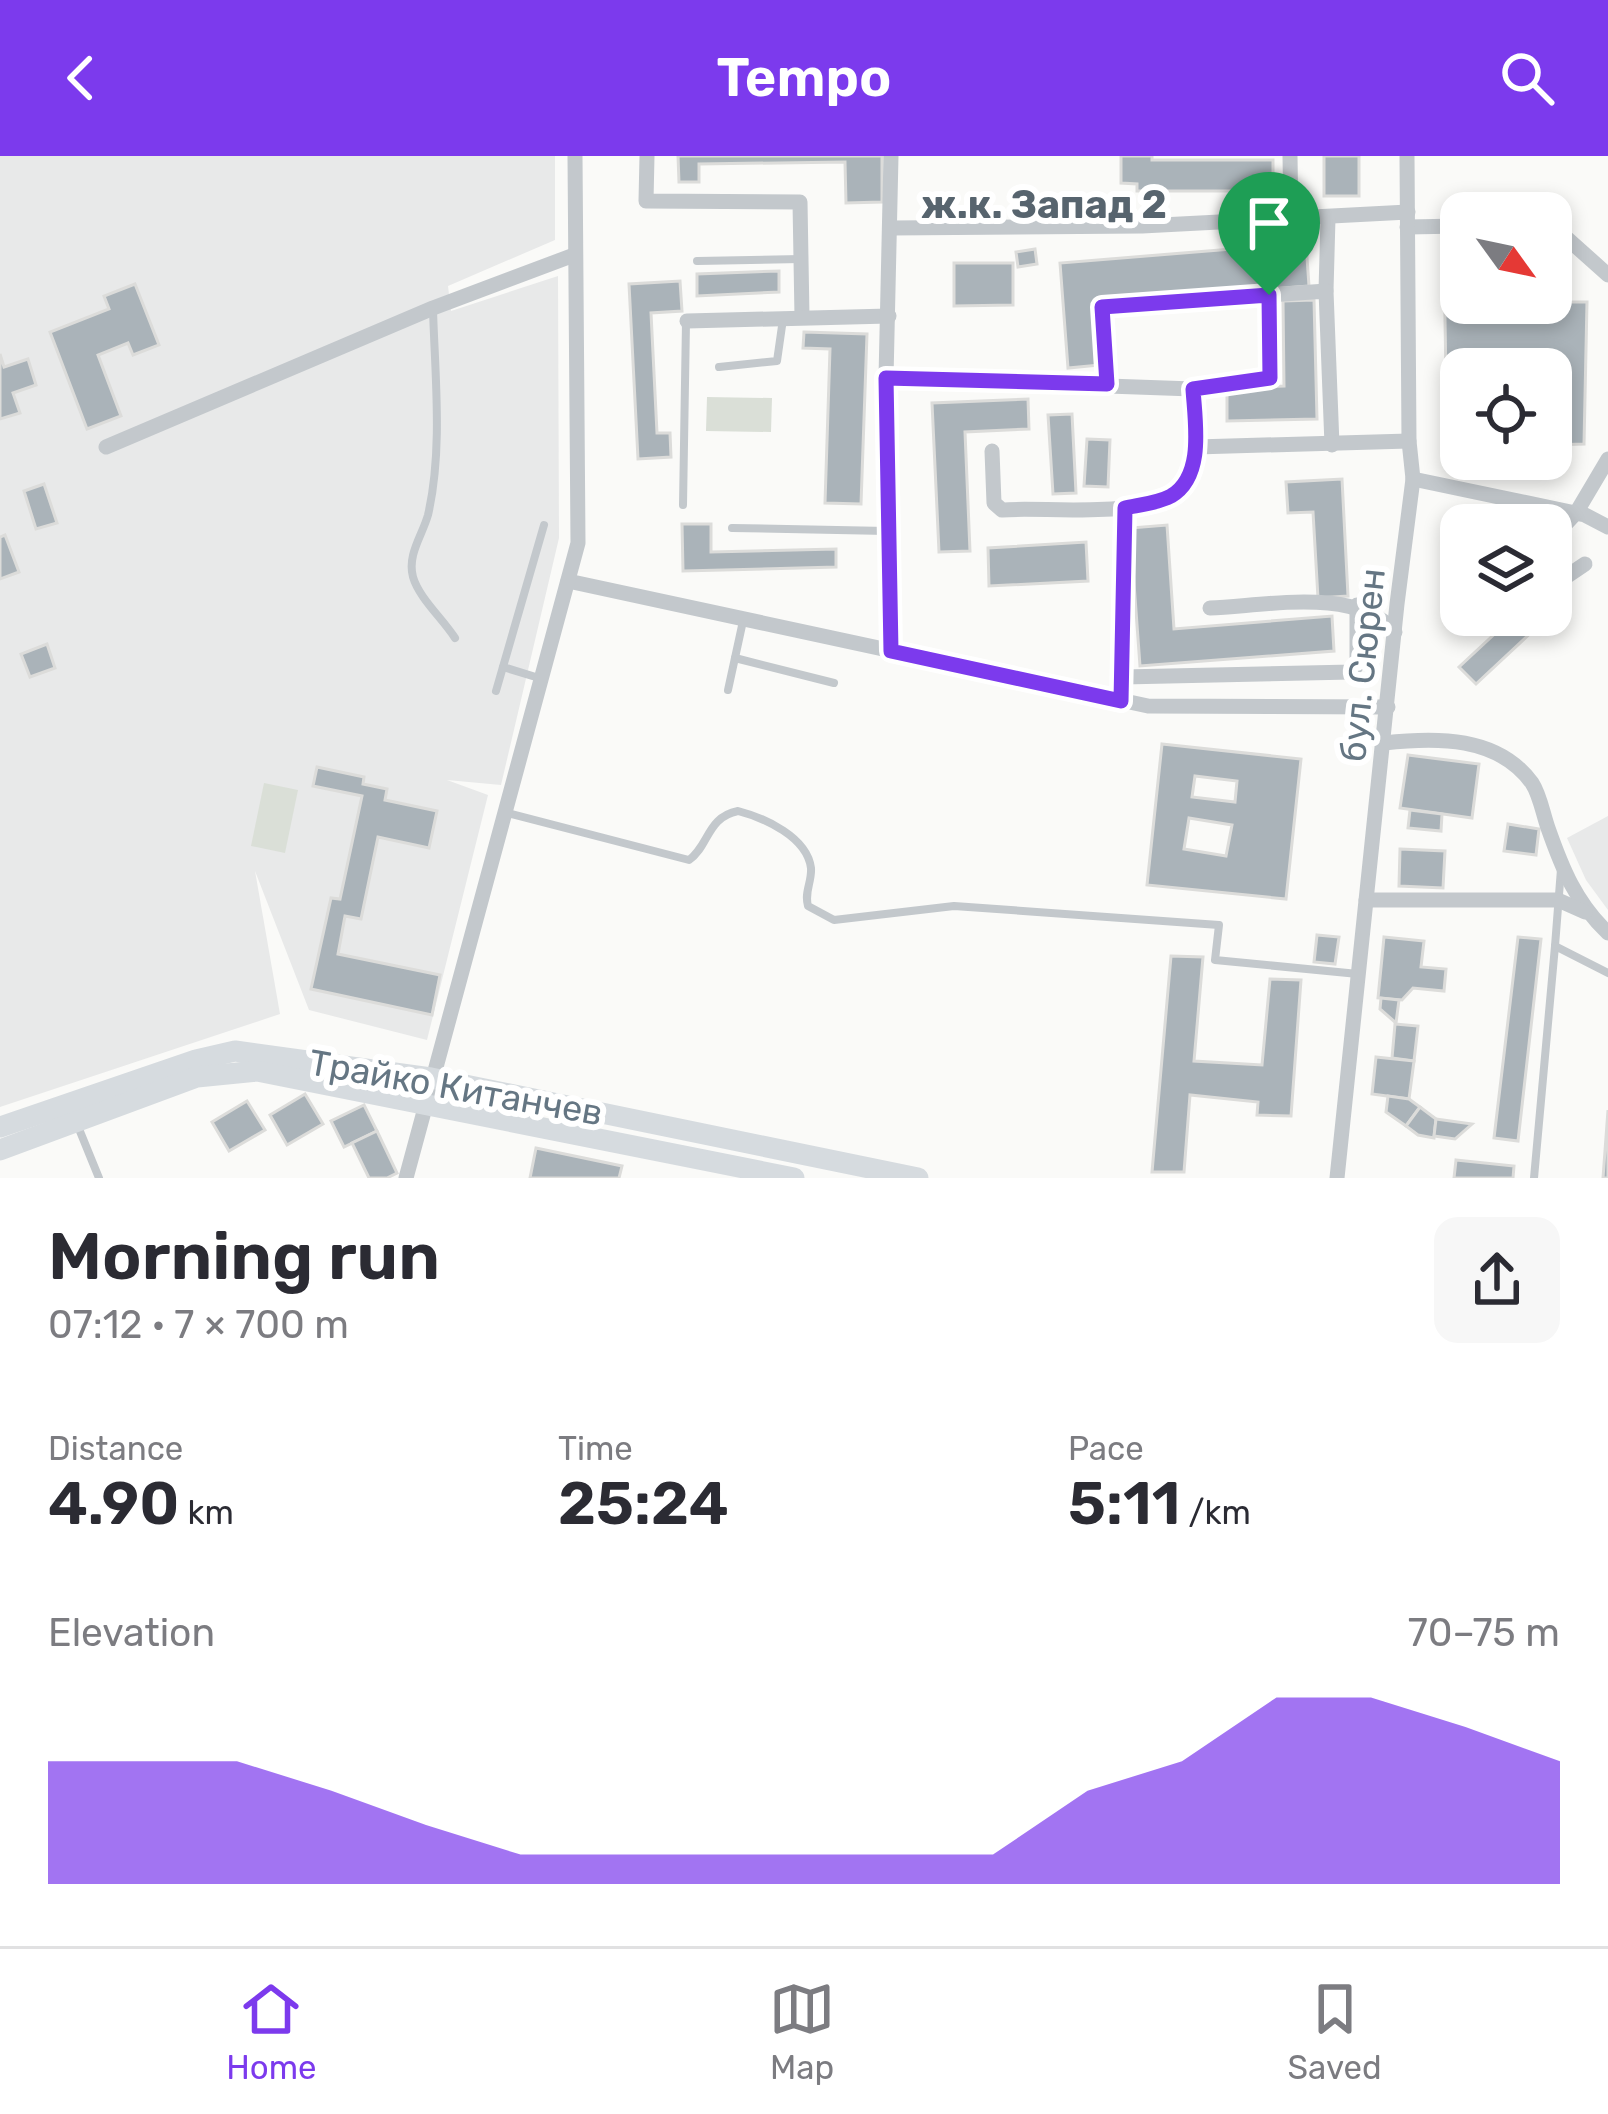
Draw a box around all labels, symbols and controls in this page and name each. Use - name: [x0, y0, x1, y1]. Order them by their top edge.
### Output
- icon: back: [48, 45, 114, 111]
- icon: search: [1494, 45, 1560, 111]
- text: Tempo: [716, 46, 892, 110]
- pin: [1218, 172, 1320, 295]
- district label: ж.к. Запад 2: [921, 182, 1167, 228]
- icon: arrive: [1236, 190, 1302, 256]
- north arrow: [1440, 192, 1572, 324]
- map controls: [1440, 192, 1572, 636]
- button: locate: [1440, 348, 1572, 480]
- button: layers: [1440, 504, 1572, 636]
- street label: бул. Сюрен: [1331, 566, 1394, 764]
- street label: Трайко Китанчев: [306, 1041, 606, 1134]
- text: Morning run: [48, 1217, 440, 1296]
- button: share: [1434, 1217, 1560, 1343]
- text: 07:12 · 7 × 700 m: [48, 1302, 349, 1348]
- text: Distance: [48, 1429, 183, 1468]
- text: Time: [558, 1429, 633, 1468]
- text: Pace: [1068, 1429, 1144, 1468]
- text: 4.90: [48, 1468, 179, 1539]
- text: 25:24: [558, 1468, 729, 1539]
- text: 5:11: [1068, 1468, 1180, 1539]
- text: km: [179, 1493, 234, 1532]
- text: /km: [1180, 1493, 1251, 1532]
- text: Elevation: [48, 1610, 215, 1656]
- text: 70–75 m: [1408, 1610, 1560, 1656]
- tab: Home: [226, 1976, 317, 2087]
- tab: Map: [769, 1976, 835, 2087]
- tab: Saved: [1288, 1976, 1382, 2087]

